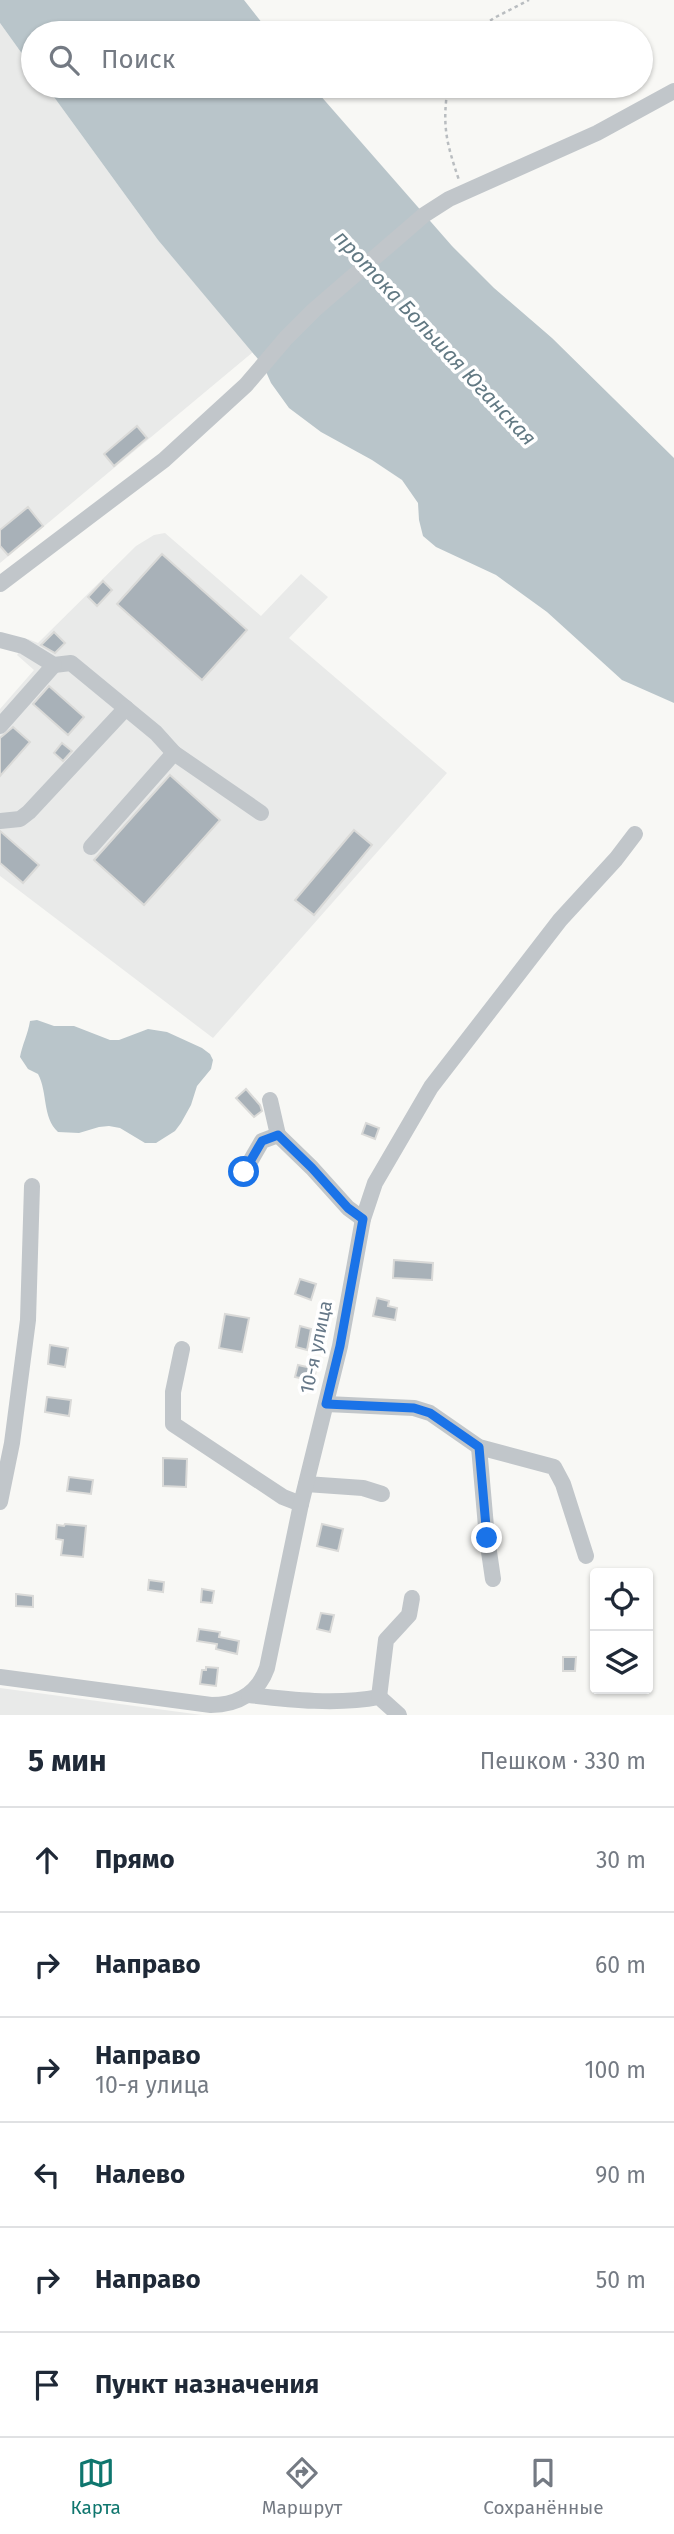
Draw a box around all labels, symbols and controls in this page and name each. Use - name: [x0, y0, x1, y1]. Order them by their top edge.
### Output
- search box: [21, 21, 653, 98]
- icon: search: [45, 41, 83, 79]
- text: Поиск: [101, 44, 175, 75]
- water label: протока Большая Юганская: [328, 225, 542, 451]
- route start: [228, 1156, 259, 1187]
- street label: 10-я улица: [295, 1298, 337, 1396]
- route end: [471, 1522, 502, 1553]
- map controls: [590, 1568, 653, 1694]
- button: locate: [590, 1568, 653, 1631]
- button: layers: [590, 1631, 653, 1694]
- text: 5 мин: [28, 1743, 107, 1779]
- text: Пешком · 330 m: [480, 1747, 646, 1775]
- icon: ahead: [28, 1841, 66, 1879]
- text: Прямо: [95, 1844, 175, 1875]
- text: 30 m: [596, 1846, 646, 1874]
- icon: right: [28, 1946, 66, 1984]
- text: Направо: [95, 1949, 201, 1980]
- text: 60 m: [595, 1951, 646, 1979]
- text: Направо: [95, 2040, 201, 2071]
- icon: right: [28, 2051, 66, 2089]
- text: 100 m: [585, 2056, 646, 2084]
- text: 10-я улица: [95, 2071, 210, 2099]
- icon: left: [28, 2156, 66, 2194]
- text: Налево: [95, 2159, 185, 2190]
- text: 90 m: [595, 2161, 646, 2189]
- icon: right: [28, 2261, 66, 2299]
- text: Направо: [95, 2264, 201, 2295]
- text: 50 m: [596, 2266, 646, 2294]
- icon: arrive: [28, 2366, 66, 2404]
- text: Пункт назначения: [95, 2369, 319, 2400]
- tab: Карта: [70, 2454, 121, 2519]
- tab: Маршрут: [262, 2454, 342, 2519]
- tab: Сохранённые: [483, 2454, 604, 2519]

